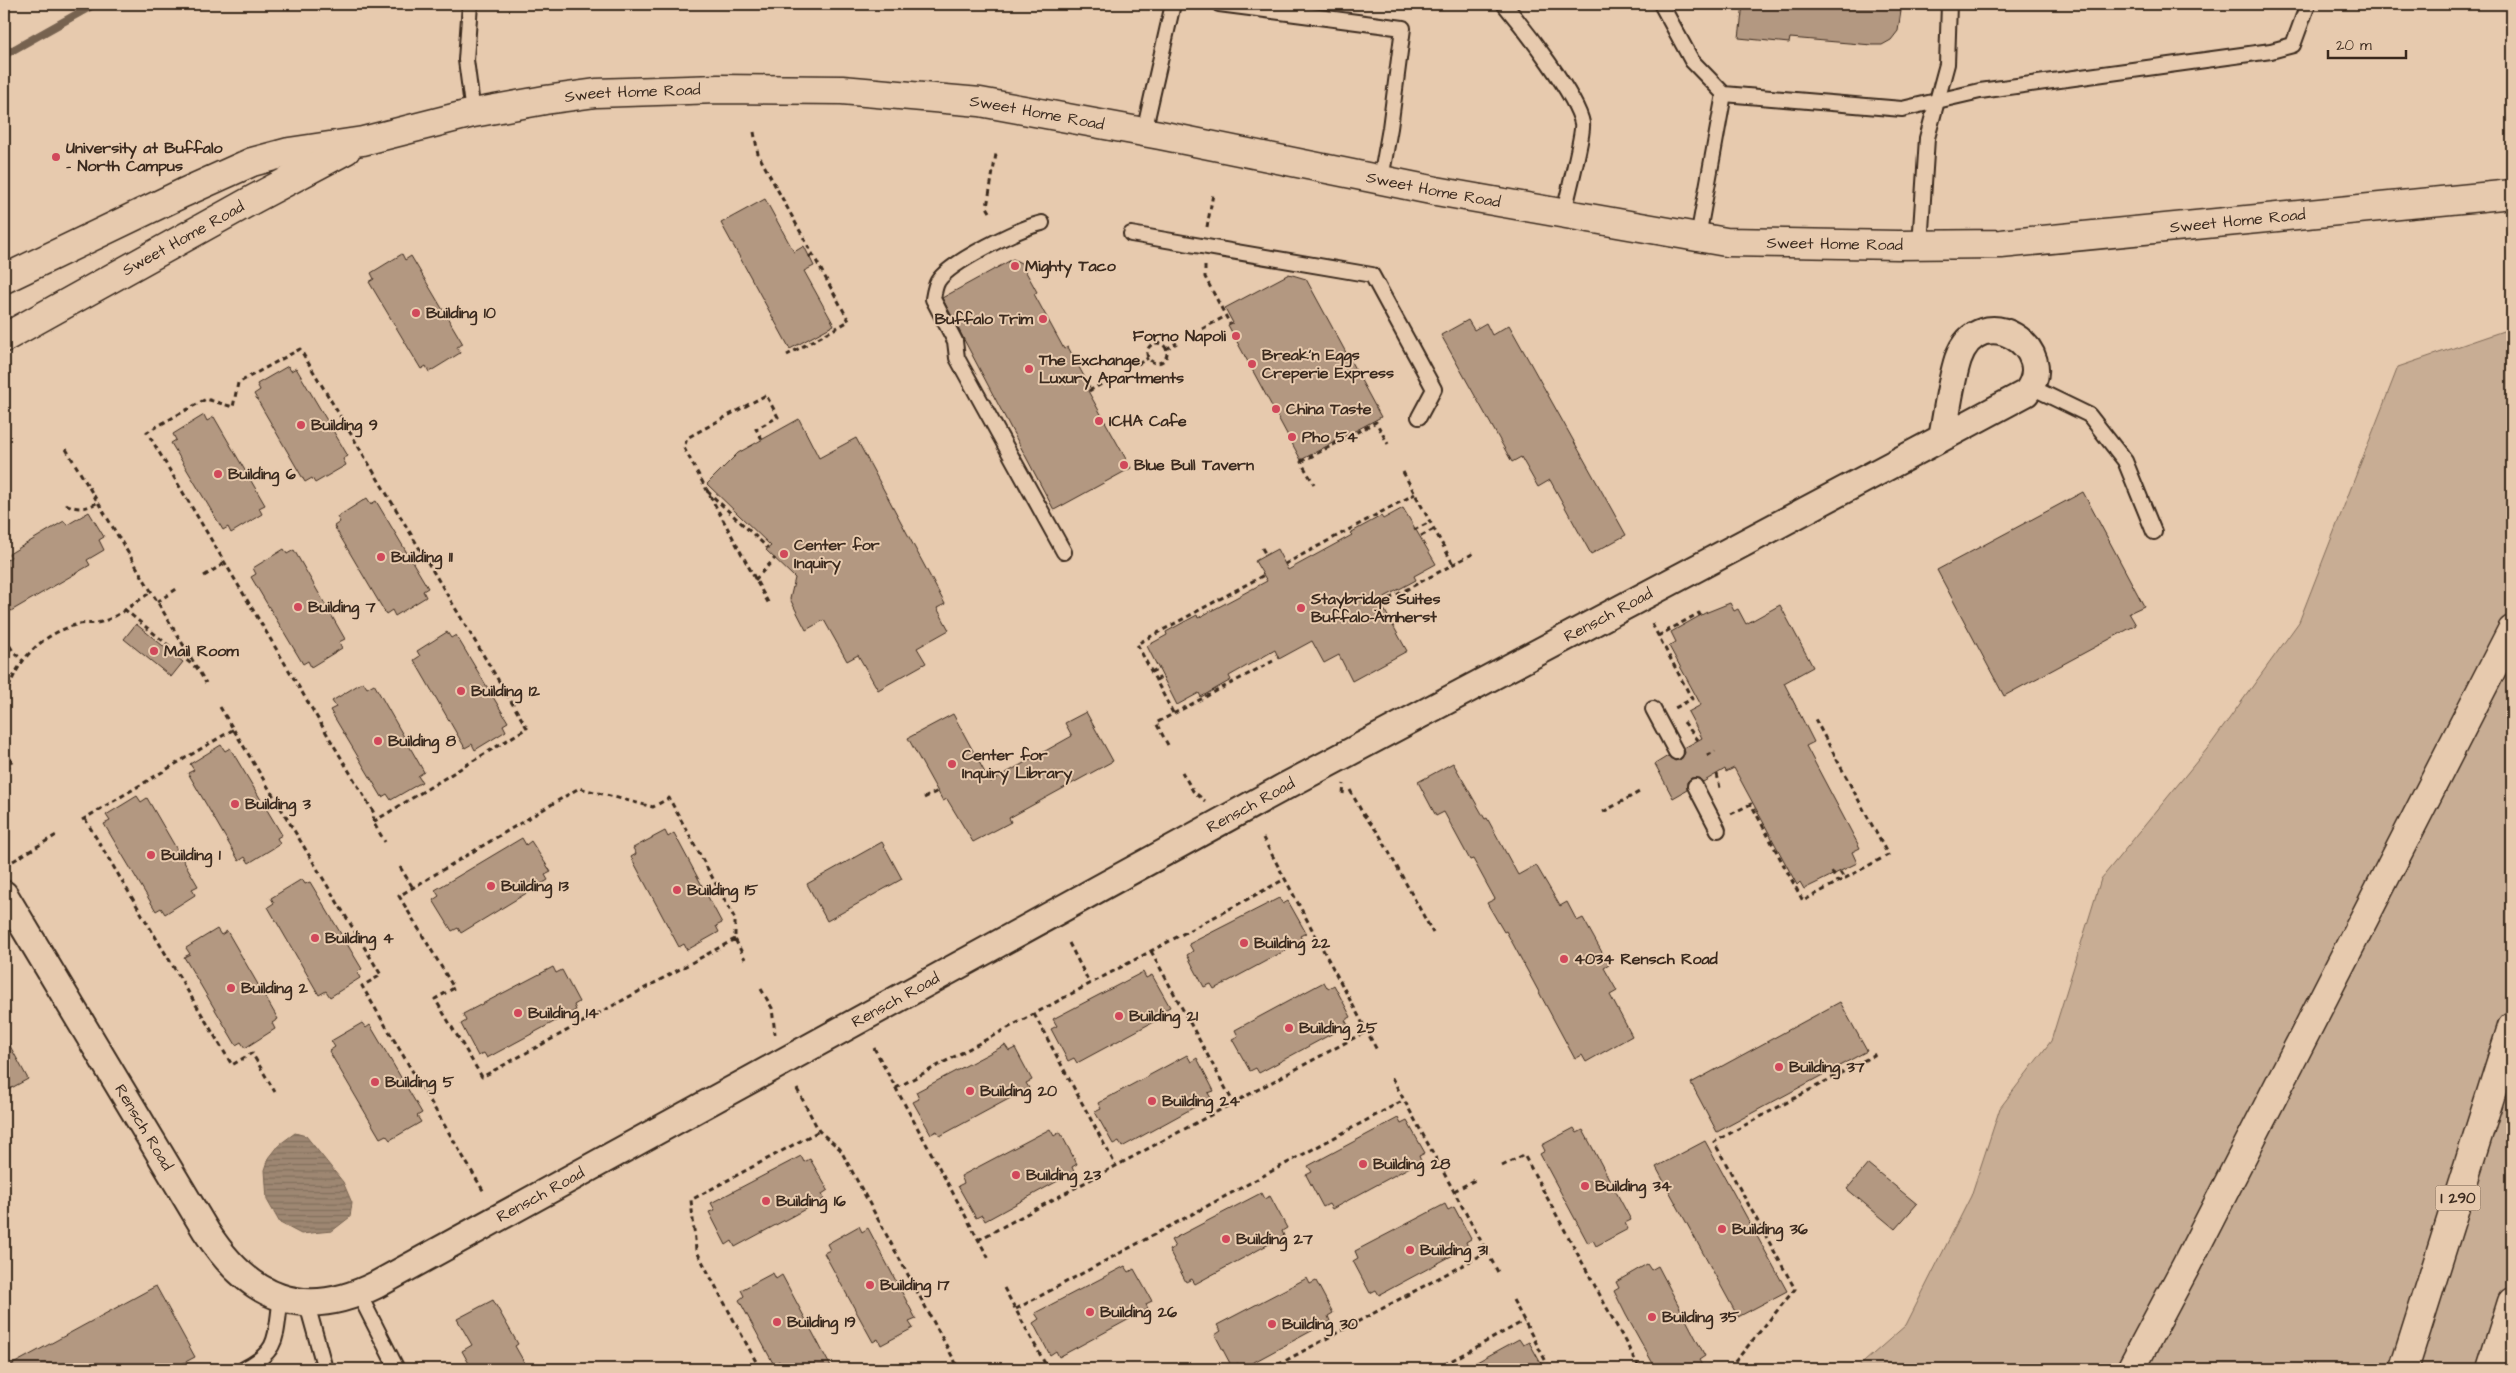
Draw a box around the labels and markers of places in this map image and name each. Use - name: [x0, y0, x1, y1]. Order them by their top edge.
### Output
- place label: University at Buffalo - North Campus: [66, 137, 223, 177]
- marker: University at Buffalo - North Campus: [50, 151, 62, 163]
- place label: Mighty Taco: [1025, 255, 1117, 279]
- marker: Mighty Taco: [1009, 260, 1021, 272]
- place label: Building 10: [426, 302, 496, 326]
- marker: Building 10: [410, 307, 422, 319]
- place label: Buffalo Trim: [935, 308, 1034, 330]
- marker: Buffalo Trim: [1037, 313, 1049, 325]
- place label: Forno Napoli: [1133, 325, 1227, 347]
- marker: Forno Napoli: [1230, 330, 1242, 342]
- place label: Break'n Eggs Creperie Express: [1262, 344, 1394, 384]
- place label: The Exchange Luxury Apartments: [1038, 349, 1184, 390]
- marker: Break'n Eggs Creperie Express: [1246, 358, 1258, 370]
- marker: The Exchange Luxury Apartments: [1023, 363, 1035, 375]
- place label: China Taste: [1286, 398, 1372, 420]
- marker: China Taste: [1270, 403, 1282, 415]
- place label: ICHA Cafe: [1109, 410, 1187, 432]
- place label: Building 9: [311, 414, 378, 438]
- marker: ICHA Cafe: [1093, 415, 1105, 427]
- marker: Building 9: [295, 419, 307, 431]
- place label: Pho 54: [1302, 426, 1358, 448]
- marker: Pho 54: [1286, 431, 1298, 443]
- place label: Blue Bull Tavern: [1134, 454, 1254, 476]
- marker: Blue Bull Tavern: [1118, 459, 1130, 471]
- place label: Building 6: [228, 463, 296, 487]
- marker: Building 6: [212, 468, 224, 480]
- place label: Center for Inquiry: [794, 534, 880, 575]
- place label: Building 11: [391, 546, 454, 570]
- marker: Center for Inquiry: [778, 548, 790, 560]
- marker: Building 11: [375, 551, 387, 563]
- place label: Staybridge Suites Buffalo-Amherst: [1310, 588, 1440, 628]
- place label: Building 7: [308, 596, 376, 620]
- marker: Building 7: [292, 601, 304, 613]
- marker: Staybridge Suites Buffalo-Amherst: [1295, 602, 1307, 614]
- place label: Mail Room: [164, 640, 239, 662]
- marker: Mail Room: [148, 645, 160, 657]
- place label: Building 12: [471, 680, 541, 704]
- marker: Building 12: [455, 685, 467, 697]
- place label: Building 8: [388, 730, 457, 754]
- marker: Building 8: [372, 735, 384, 747]
- place label: Center for Inquiry Library: [962, 744, 1072, 785]
- marker: Center for Inquiry Library: [946, 758, 958, 770]
- place label: Building 3: [245, 793, 312, 817]
- marker: Building 3: [229, 798, 241, 810]
- place label: Building 1: [161, 844, 222, 868]
- marker: Building 1: [145, 849, 157, 861]
- place label: Building 13: [501, 875, 570, 899]
- place label: Building 15: [687, 879, 759, 903]
- marker: Building 13: [485, 880, 497, 892]
- marker: Building 15: [671, 884, 683, 896]
- place label: Building 4: [325, 927, 394, 951]
- marker: Building 4: [309, 932, 321, 944]
- place label: Building 22: [1254, 932, 1331, 956]
- marker: Building 22: [1238, 937, 1250, 949]
- place label: 4034 Rensch Road: [1574, 948, 1719, 970]
- marker: 4034 Rensch Road: [1558, 953, 1570, 965]
- place label: Building 2: [241, 977, 309, 1001]
- marker: Building 2: [225, 982, 237, 994]
- place label: Building 14: [528, 1002, 599, 1026]
- place label: Building 21: [1129, 1005, 1199, 1029]
- marker: Building 14: [512, 1007, 524, 1019]
- marker: Building 21: [1113, 1010, 1125, 1022]
- place label: Building 25: [1299, 1017, 1378, 1041]
- marker: Building 25: [1283, 1022, 1295, 1034]
- place label: Building 37: [1789, 1056, 1865, 1080]
- marker: Building 37: [1773, 1061, 1785, 1073]
- place label: Building 5: [385, 1071, 455, 1095]
- marker: Building 5: [369, 1076, 381, 1088]
- place label: Building 20: [980, 1080, 1057, 1104]
- marker: Building 20: [964, 1085, 976, 1097]
- place label: Building 24: [1162, 1090, 1240, 1114]
- marker: Building 24: [1146, 1095, 1158, 1107]
- place label: Building 28: [1373, 1153, 1451, 1177]
- marker: Building 28: [1357, 1158, 1369, 1170]
- place label: Building 23: [1026, 1164, 1102, 1188]
- marker: Building 23: [1010, 1169, 1022, 1181]
- place label: Building 34: [1595, 1175, 1672, 1199]
- marker: Building 34: [1579, 1180, 1591, 1192]
- place label: Building 16: [776, 1190, 846, 1214]
- marker: Building 16: [760, 1195, 772, 1207]
- place label: Building 36: [1732, 1218, 1808, 1242]
- marker: Building 36: [1716, 1223, 1728, 1235]
- place label: Building 27: [1236, 1228, 1313, 1252]
- marker: Building 27: [1220, 1233, 1232, 1245]
- place label: Building 31: [1420, 1239, 1489, 1263]
- marker: Building 31: [1404, 1244, 1416, 1256]
- place label: Building 17: [880, 1274, 950, 1298]
- marker: Building 17: [864, 1279, 876, 1291]
- place label: Building 26: [1100, 1301, 1177, 1325]
- marker: Building 26: [1084, 1306, 1096, 1318]
- place label: Building 35: [1662, 1306, 1740, 1330]
- place label: Building 19: [787, 1311, 856, 1335]
- marker: Building 35: [1646, 1311, 1658, 1323]
- place label: Building 30: [1282, 1313, 1358, 1337]
- marker: Building 19: [771, 1316, 783, 1328]
- marker: Building 30: [1266, 1318, 1278, 1330]

